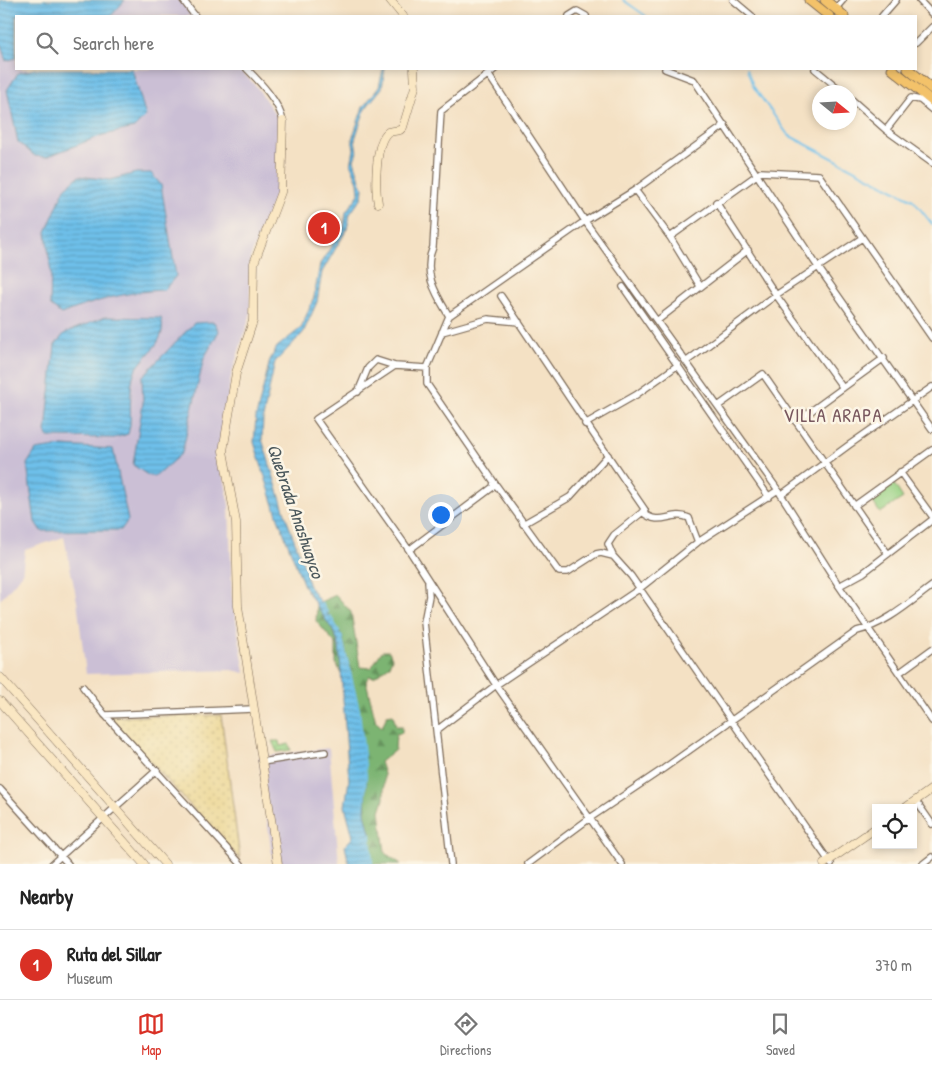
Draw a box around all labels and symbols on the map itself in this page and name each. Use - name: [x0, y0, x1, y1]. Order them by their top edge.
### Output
- north arrow: [812, 85, 857, 130]
- pin: 1: [308, 209, 340, 247]
- district label: VILLA ARAPA: [783, 402, 883, 428]
- water label: Quebrada Anashuayco: [261, 441, 331, 583]
- your location: [428, 502, 454, 528]

